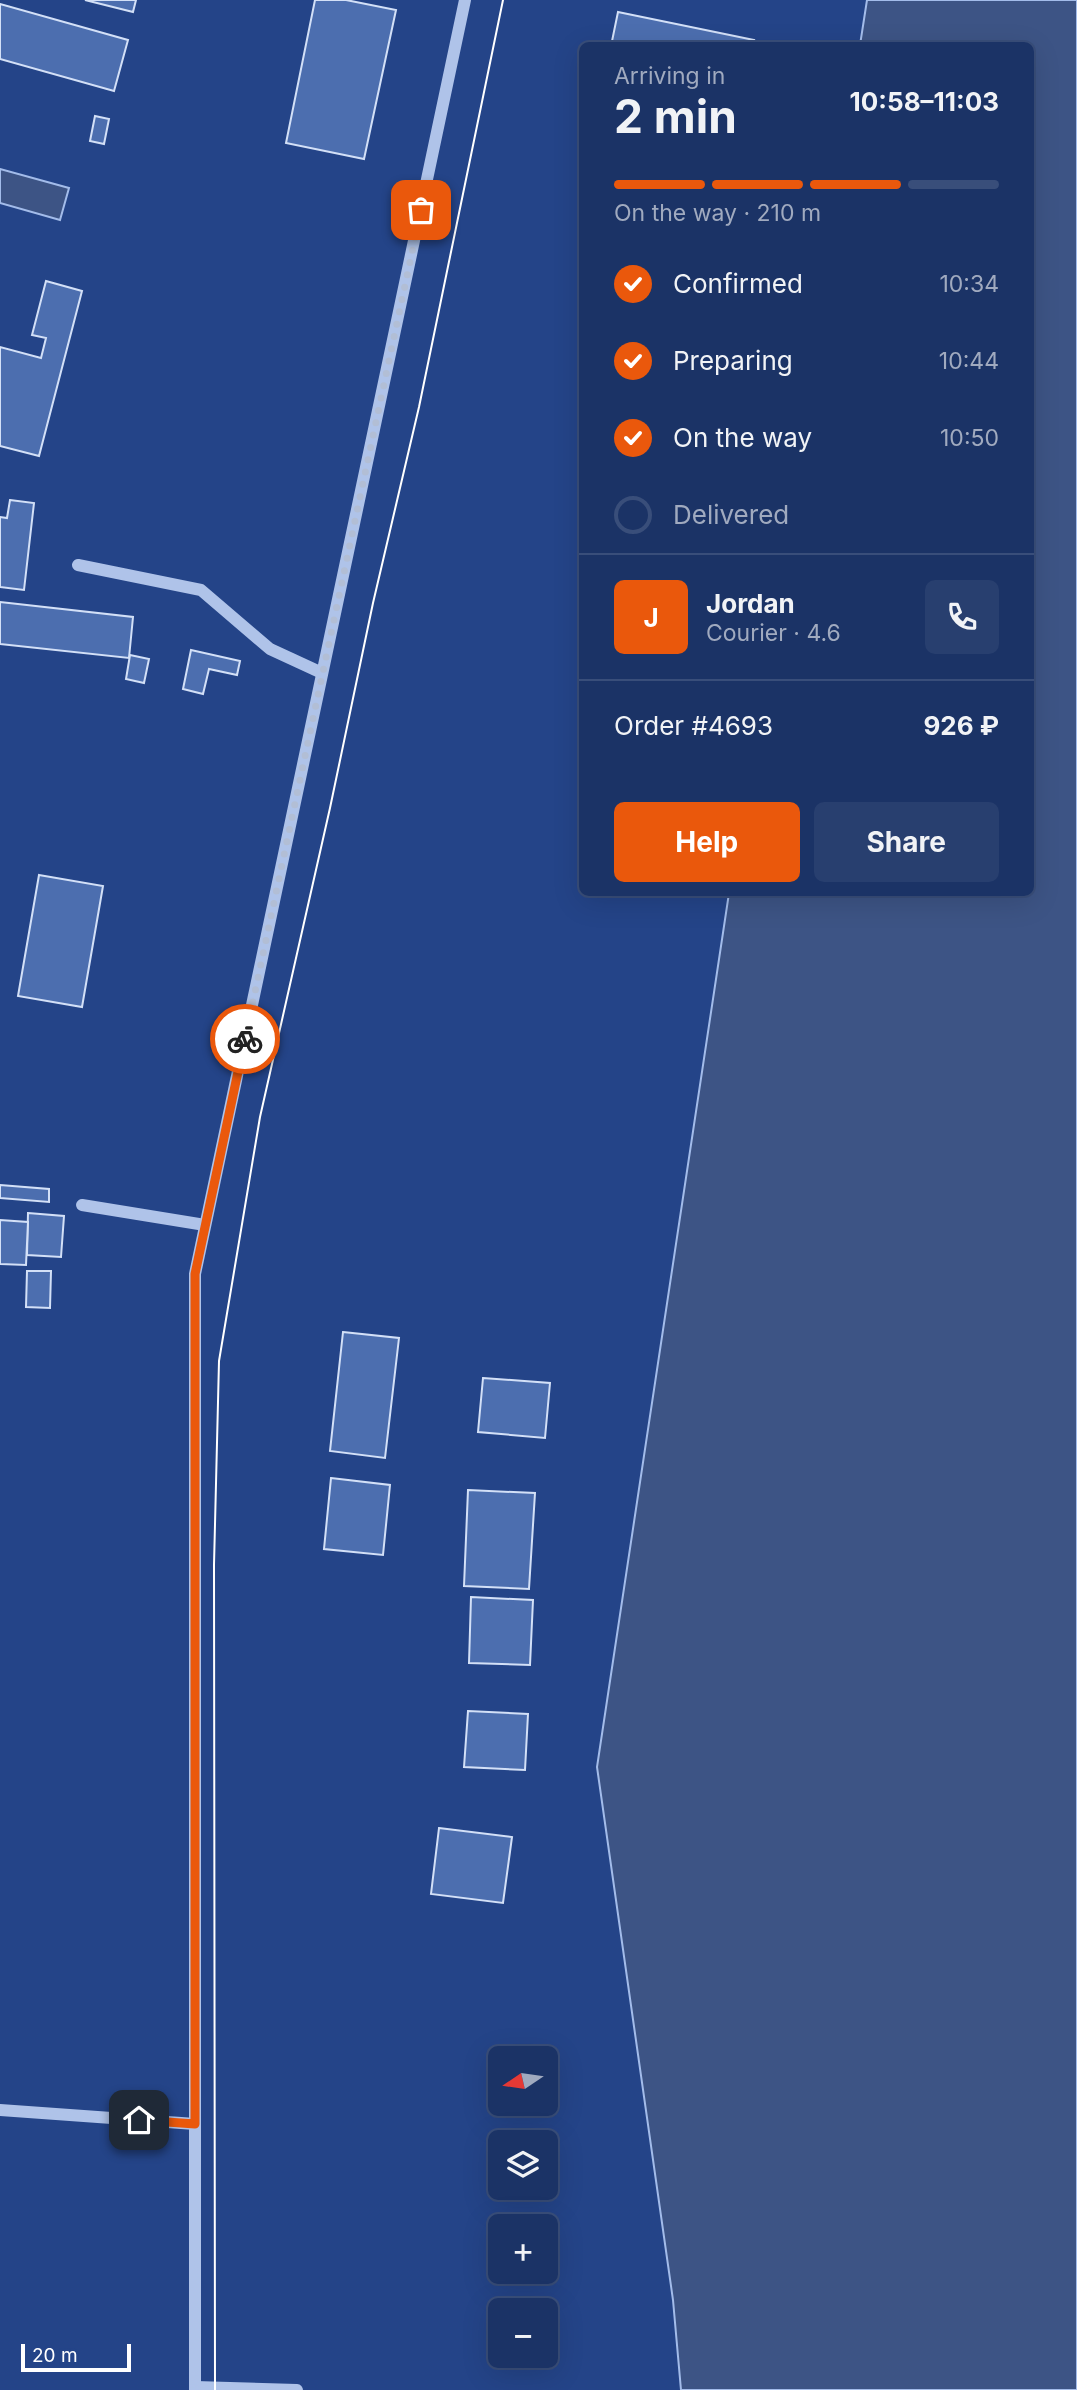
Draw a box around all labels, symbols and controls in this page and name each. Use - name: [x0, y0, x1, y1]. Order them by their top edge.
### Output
- text: Arriving in: [614, 62, 725, 90]
- text: 10:58–11:03: [850, 86, 999, 117]
- text: 2 min: [614, 88, 737, 144]
- pin: [391, 180, 451, 240]
- icon: bag: [402, 191, 440, 229]
- text: On the way · 210 m: [614, 199, 821, 227]
- icon: check: [614, 265, 652, 303]
- text: Confirmed: [673, 268, 803, 299]
- text: 10:34: [939, 270, 999, 298]
- icon: check: [614, 342, 652, 380]
- text: Preparing: [673, 345, 793, 376]
- text: 10:44: [939, 347, 999, 375]
- icon: check: [614, 419, 652, 457]
- text: On the way: [673, 422, 812, 453]
- text: 10:50: [940, 424, 999, 452]
- text: Delivered: [673, 499, 789, 530]
- button: phone: [925, 580, 999, 654]
- text: Jordan: [706, 588, 795, 619]
- text: J: [643, 602, 659, 633]
- text: Courier · 4.6: [706, 619, 841, 647]
- text: Order #4693: [614, 710, 773, 741]
- text: 926 ₽: [923, 710, 999, 741]
- button: Help: [614, 802, 800, 882]
- button: Share: [814, 802, 999, 882]
- courier: [210, 1004, 280, 1074]
- icon: bike: [226, 1020, 264, 1058]
- north arrow: [488, 2046, 558, 2116]
- map controls: [488, 2046, 558, 2368]
- pin: [109, 2090, 169, 2150]
- icon: home: [120, 2101, 158, 2139]
- button: layers: [488, 2130, 558, 2200]
- button: +: [488, 2214, 558, 2284]
- button: −: [488, 2298, 558, 2368]
- scale bar: [21, 2341, 131, 2373]
- text: 20 m: [32, 2344, 78, 2367]

